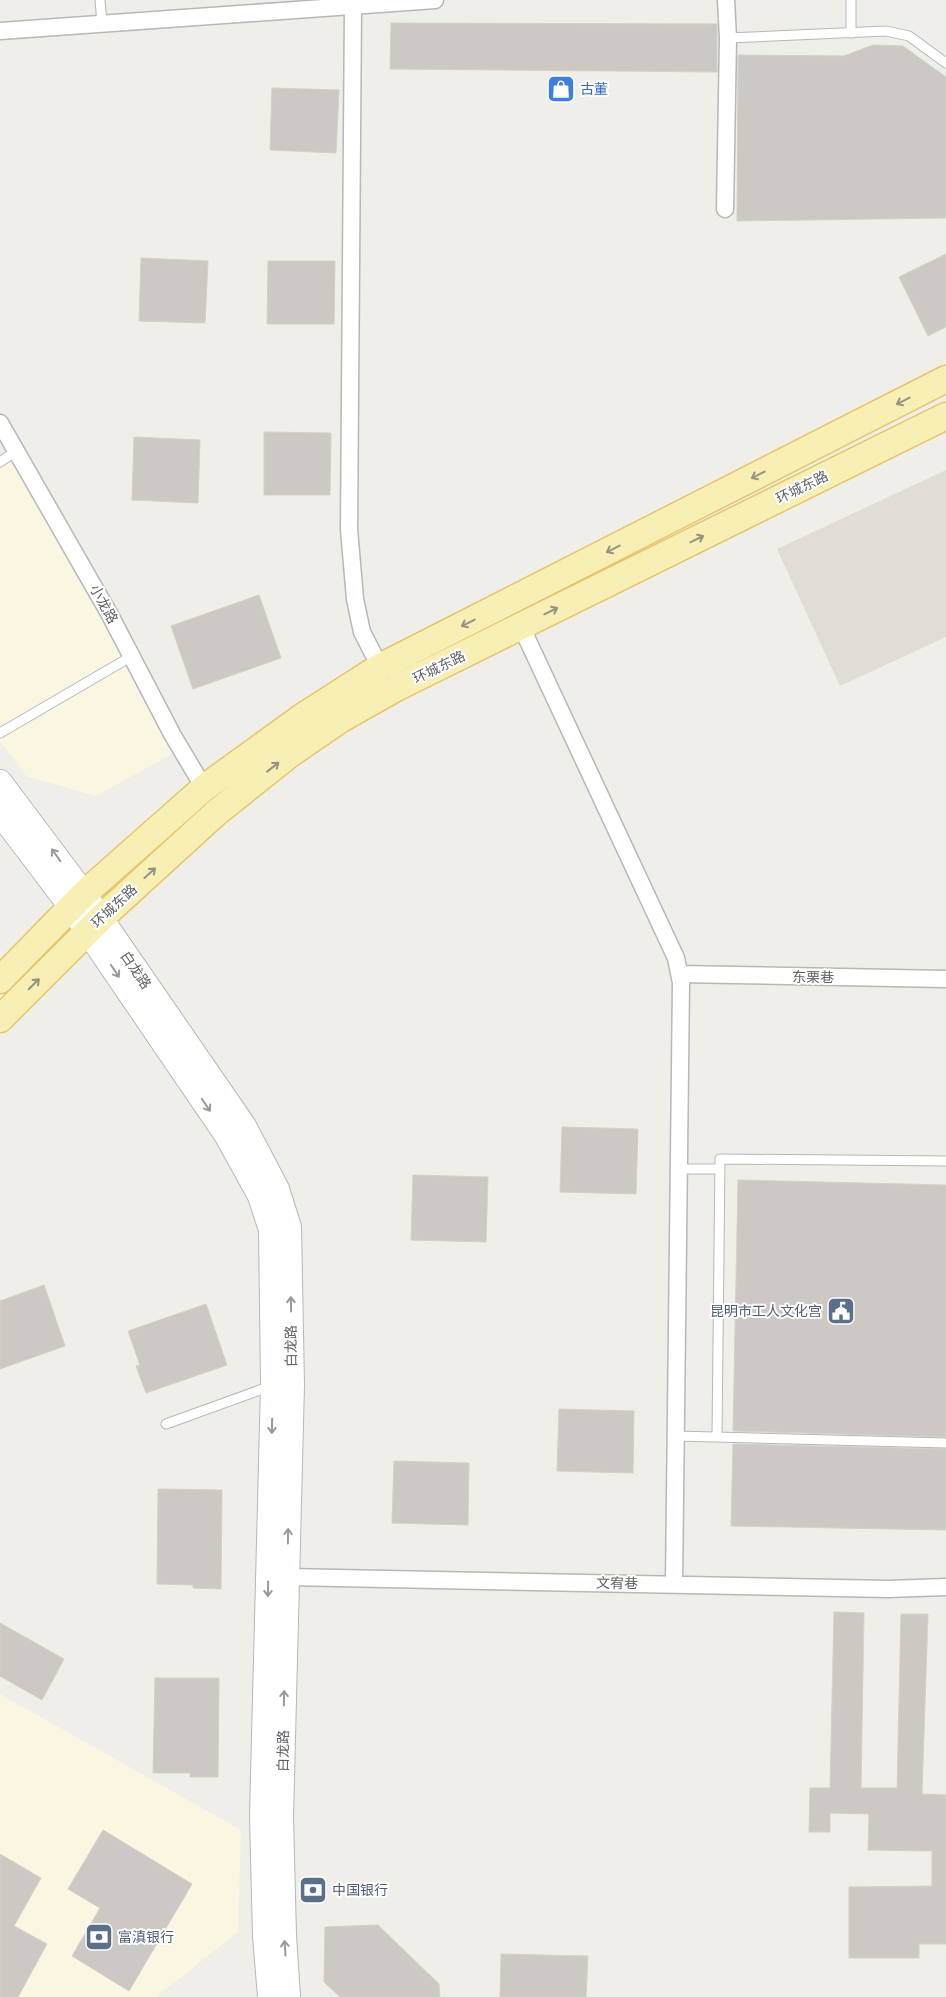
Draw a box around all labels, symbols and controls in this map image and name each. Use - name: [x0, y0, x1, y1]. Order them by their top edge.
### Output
- shop icon: 古董: [546, 74, 576, 104]
- place label: 古董: [580, 81, 608, 98]
- one-way arrow: [895, 396, 910, 406]
- street label: 环城东路: [773, 468, 831, 507]
- one-way arrow: [751, 471, 766, 480]
- one-way arrow: [689, 534, 704, 543]
- one-way arrow: [606, 545, 621, 554]
- street label: 小龙路: [86, 582, 121, 627]
- one-way arrow: [543, 606, 558, 616]
- one-way arrow: [461, 618, 476, 628]
- street label: 环城东路: [410, 648, 468, 687]
- one-way arrow: [266, 762, 279, 773]
- one-way arrow: [50, 849, 61, 862]
- one-way arrow: [143, 867, 156, 879]
- street label: 环城东路: [88, 881, 141, 932]
- street label: 白龙路: [117, 948, 154, 992]
- one-way arrow: [110, 964, 120, 978]
- street label: 东栗巷: [792, 969, 834, 986]
- one-way arrow: [28, 978, 41, 990]
- one-way arrow: [202, 1098, 212, 1112]
- one-way arrow: [286, 1296, 296, 1312]
- public building icon: 昆明市工人文化宫: [826, 1296, 856, 1326]
- place label: 昆明市工人文化宫: [710, 1303, 822, 1320]
- street label: 白龙路: [283, 1325, 300, 1367]
- one-way arrow: [267, 1418, 277, 1434]
- one-way arrow: [283, 1528, 293, 1544]
- street label: 文宥巷: [596, 1575, 638, 1592]
- one-way arrow: [263, 1580, 273, 1597]
- one-way arrow: [279, 1691, 289, 1707]
- street label: 白龙路: [275, 1730, 292, 1772]
- bank icon: 中国银行: [298, 1875, 328, 1905]
- place label: 中国银行: [332, 1882, 388, 1899]
- bank icon: 富滇银行: [84, 1922, 114, 1952]
- place label: 富滇银行: [118, 1929, 174, 1946]
- one-way arrow: [280, 1941, 290, 1957]

